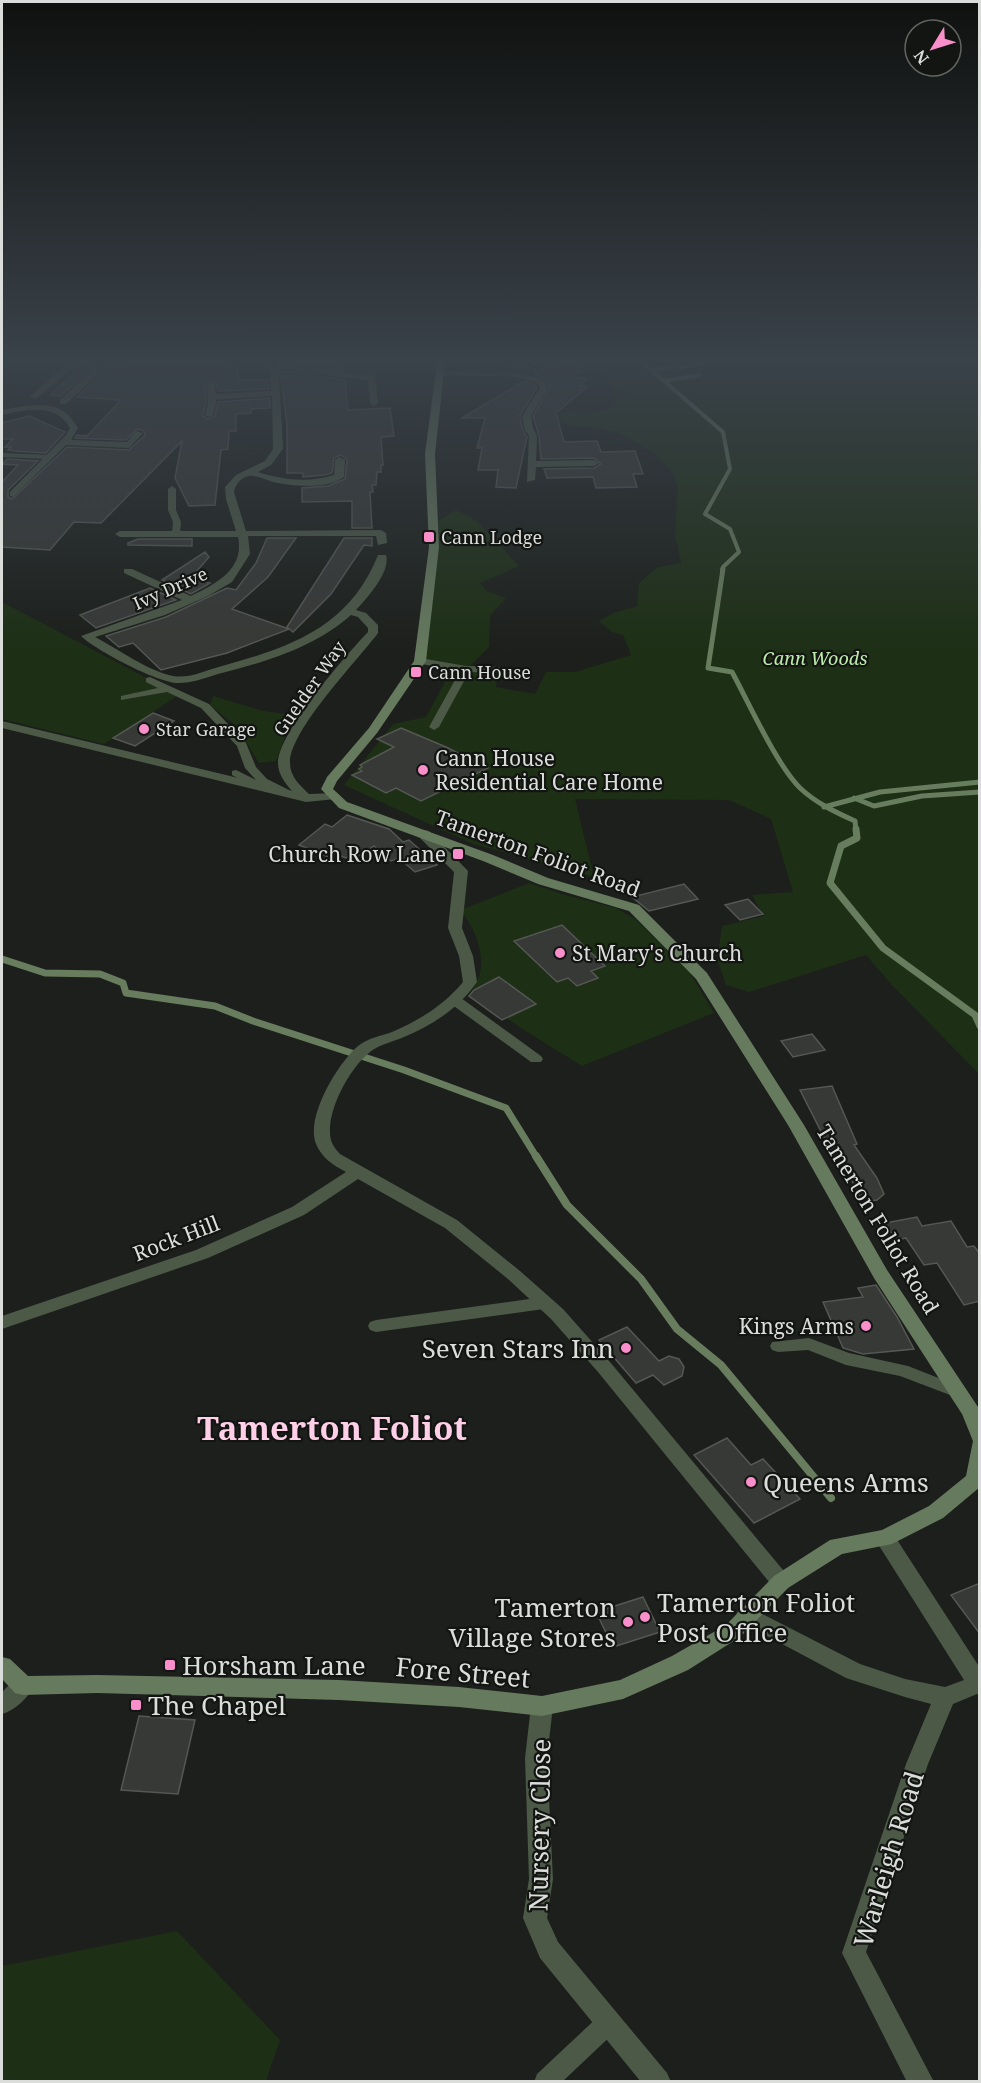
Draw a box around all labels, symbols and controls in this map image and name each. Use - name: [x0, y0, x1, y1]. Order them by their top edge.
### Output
- north arrow: [903, 18, 963, 78]
- text: N: [908, 45, 934, 69]
- place label: Cann Lodge: [441, 525, 542, 549]
- marker: Cann Lodge: [422, 530, 436, 544]
- street label: Ivy Drive: [129, 561, 211, 615]
- street label: Guelder Way: [267, 635, 351, 740]
- park label: Cann Woods: [762, 646, 868, 670]
- place label: Cann House: [428, 660, 531, 684]
- marker: Cann House: [409, 665, 423, 679]
- place label: Star Garage: [156, 717, 256, 741]
- marker: Star Garage: [137, 722, 151, 736]
- place label: Cann House Residential Care Home: [435, 744, 663, 796]
- marker: Cann House Residential Care Home: [416, 763, 430, 777]
- street label: Tamerton Foliot Road: [432, 803, 644, 903]
- place label: Church Row Lane: [268, 840, 446, 868]
- marker: Church Row Lane: [451, 847, 465, 861]
- place label: St Mary's Church: [572, 939, 742, 967]
- marker: St Mary's Church: [553, 946, 567, 960]
- street label: Tamerton Foliot Road: [810, 1119, 946, 1319]
- street label: Rock Hill: [129, 1209, 224, 1267]
- place label: Kings Arms: [739, 1312, 854, 1340]
- marker: Kings Arms: [859, 1319, 873, 1333]
- place label: Seven Stars Inn: [422, 1330, 614, 1366]
- marker: Seven Stars Inn: [619, 1341, 633, 1355]
- district label: Tamerton Foliot: [197, 1405, 467, 1450]
- place label: Queens Arms: [763, 1464, 929, 1500]
- marker: Queens Arms: [744, 1475, 758, 1489]
- place label: Tamerton Foliot Post Office: [657, 1584, 855, 1650]
- place label: Tamerton Village Stores: [449, 1589, 616, 1655]
- marker: Tamerton Foliot Post Office: [638, 1610, 652, 1624]
- marker: Tamerton Village Stores: [621, 1615, 635, 1629]
- place label: Horsham Lane: [182, 1647, 366, 1683]
- street label: Fore Street: [394, 1648, 532, 1696]
- marker: Horsham Lane: [163, 1658, 177, 1672]
- place label: The Chapel: [148, 1687, 286, 1723]
- marker: The Chapel: [129, 1698, 143, 1712]
- street label: Nursery Close: [519, 1738, 559, 1912]
- street label: Warleigh Road: [844, 1766, 932, 1952]

